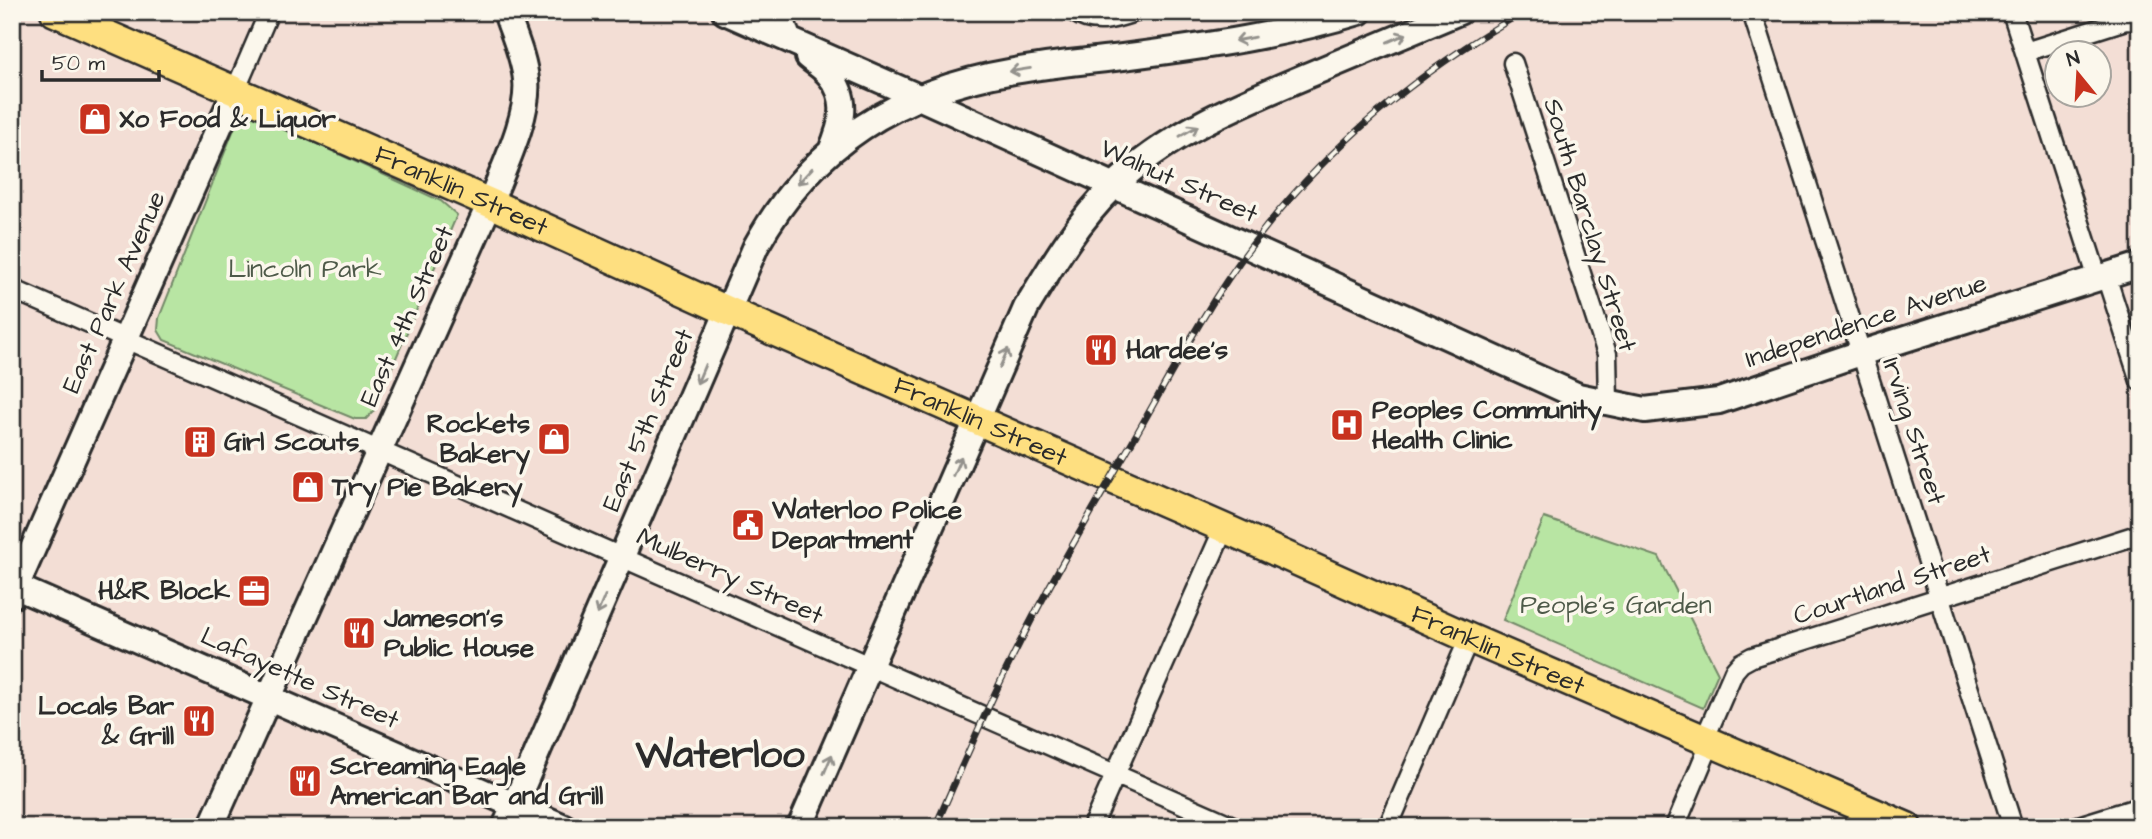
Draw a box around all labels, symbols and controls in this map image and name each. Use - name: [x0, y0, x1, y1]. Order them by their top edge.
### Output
- one-way arrow: [1386, 31, 1407, 44]
- one-way arrow: [1234, 33, 1257, 46]
- scale bar: [42, 38, 159, 82]
- north arrow: [2044, 38, 2114, 108]
- text: N: [2063, 45, 2083, 74]
- text: 50 m: [52, 49, 106, 78]
- one-way arrow: [1009, 64, 1032, 77]
- street label: South Barclay Street: [1532, 94, 1646, 357]
- shop icon: Xo Food & Liquor: [76, 100, 114, 138]
- place label: Xo Food & Liquor: [119, 101, 337, 137]
- one-way arrow: [1179, 123, 1199, 137]
- street label: Walnut Street: [1094, 130, 1264, 232]
- street label: Franklin Street: [369, 137, 554, 245]
- one-way arrow: [797, 167, 813, 185]
- street label: East Park Avenue: [53, 185, 175, 399]
- street label: East 4th Street: [351, 219, 463, 412]
- park label: Lincoln Park: [228, 251, 382, 287]
- street label: Independence Avenue: [1741, 265, 1991, 377]
- street label: East 5th Street: [593, 323, 703, 517]
- restaurant icon: Hardee's: [1082, 331, 1120, 369]
- place label: Hardee's: [1126, 332, 1228, 368]
- one-way arrow: [998, 347, 1011, 369]
- street label: Irving Street: [1871, 353, 1955, 510]
- one-way arrow: [694, 363, 707, 384]
- street label: Franklin Street: [888, 368, 1073, 475]
- place label: Peoples Community Health Clinic: [1372, 392, 1603, 458]
- place label: Rockets Bakery: [427, 406, 531, 475]
- hospital icon: Peoples Community Health Clinic: [1328, 406, 1366, 444]
- shop icon: Rockets Bakery: [535, 420, 573, 458]
- building icon: Girl Scouts: [181, 423, 219, 461]
- place label: Girl Scouts: [224, 424, 359, 460]
- one-way arrow: [951, 455, 964, 477]
- shop icon: Try Pie Bakery: [289, 468, 327, 506]
- place label: Try Pie Bakery: [331, 469, 523, 508]
- place label: Waterloo Police Department: [771, 492, 962, 558]
- public building icon: Waterloo Police Department: [729, 506, 767, 544]
- street label: Mulberry Street: [630, 519, 830, 635]
- street label: Courtland Street: [1789, 536, 1996, 634]
- office icon: H&R Block: [235, 572, 273, 610]
- place label: H&R Block: [98, 573, 231, 609]
- park label: People's Garden: [1520, 587, 1712, 623]
- one-way arrow: [594, 594, 607, 616]
- street label: Franklin Street: [1405, 596, 1591, 704]
- place label: Jameson's Public House: [383, 600, 534, 666]
- restaurant icon: Jameson's Public House: [340, 614, 378, 652]
- street label: Lafayette Street: [194, 618, 405, 740]
- place label: Locals Bar & Grill: [38, 688, 175, 754]
- restaurant icon: Locals Bar & Grill: [180, 702, 218, 740]
- district label: Waterloo: [634, 728, 805, 783]
- place label: Screaming Eagle American Bar and Grill: [329, 748, 603, 814]
- one-way arrow: [822, 754, 835, 775]
- restaurant icon: Screaming Eagle American Bar and Grill: [286, 762, 324, 800]

